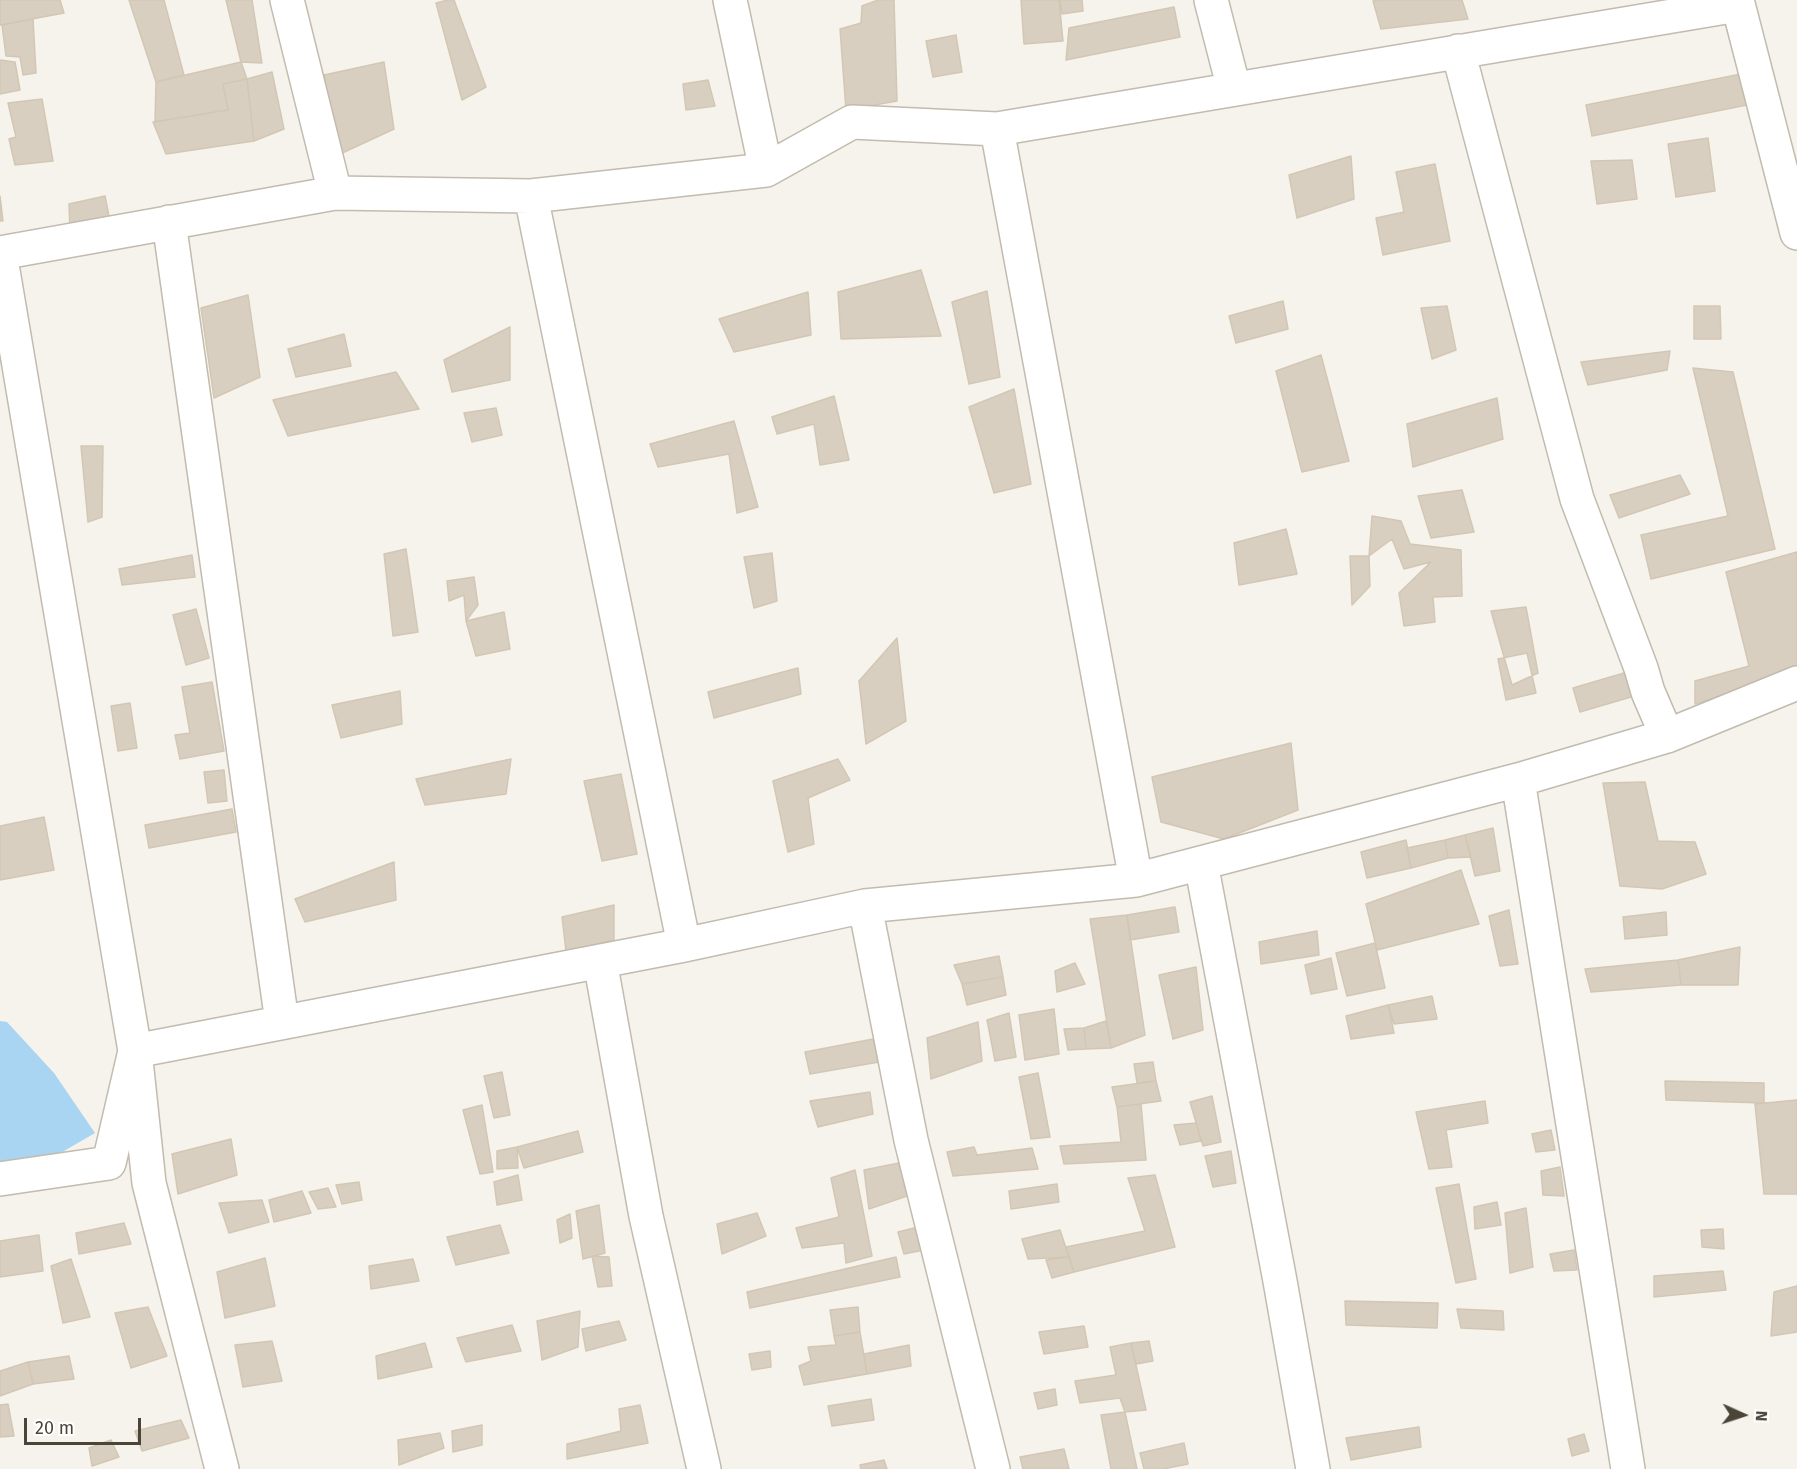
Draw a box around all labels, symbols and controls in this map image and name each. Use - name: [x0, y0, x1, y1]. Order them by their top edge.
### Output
- north arrow: [1713, 1385, 1773, 1445]
- scale bar: [27, 1406, 144, 1444]
- text: N: [1752, 1410, 1771, 1422]
- text: 20 m: [35, 1417, 74, 1439]

